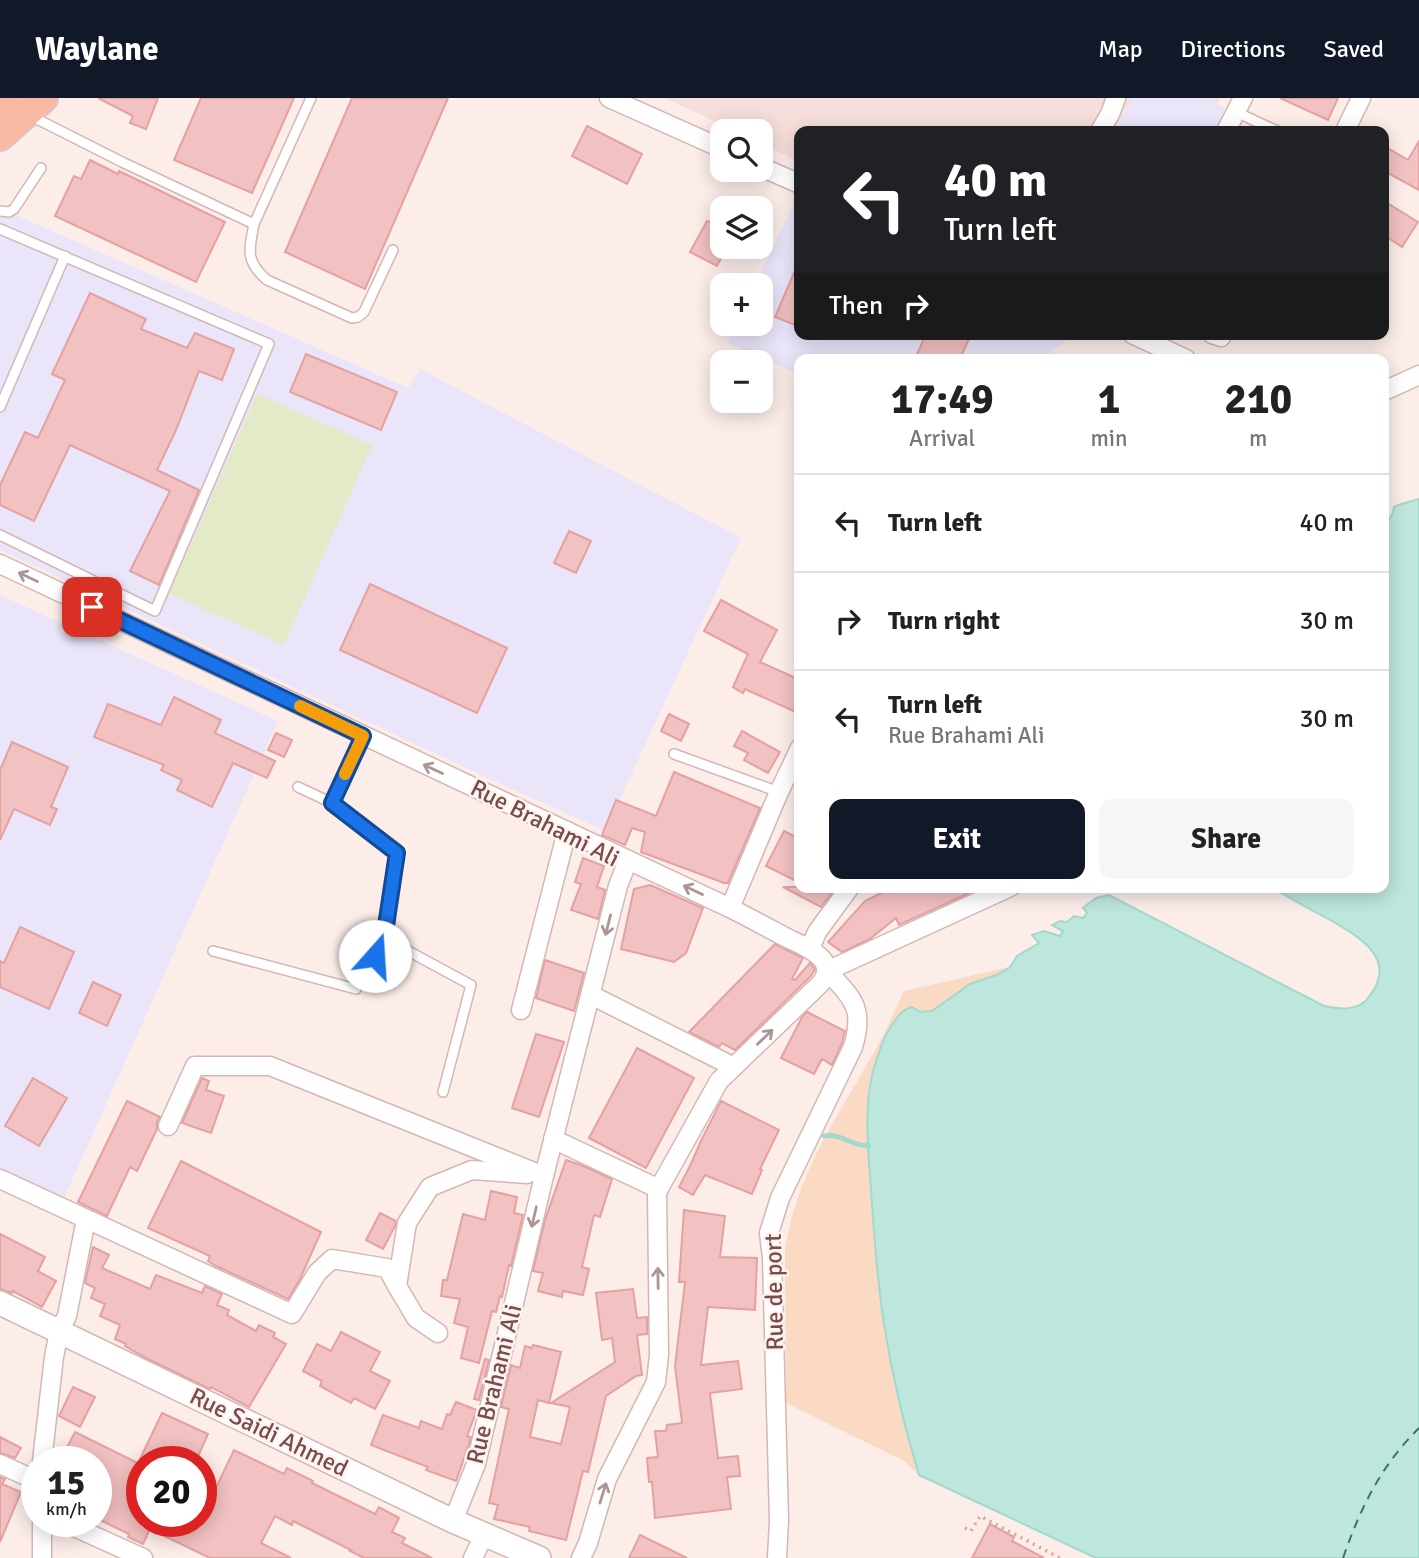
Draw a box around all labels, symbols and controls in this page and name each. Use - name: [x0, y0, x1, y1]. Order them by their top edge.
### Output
- text: Waylane: [35, 29, 159, 70]
- text: Map: [1098, 34, 1143, 64]
- text: Directions: [1181, 34, 1286, 64]
- text: Saved: [1324, 34, 1384, 64]
- map controls: [710, 119, 773, 413]
- button: search: [710, 119, 773, 182]
- text: 40 m: [944, 150, 1047, 210]
- icon: left: [829, 154, 920, 245]
- button: layers: [710, 196, 773, 259]
- text: Turn left: [944, 210, 1057, 249]
- button: +: [710, 273, 773, 336]
- icon: right: [897, 287, 935, 325]
- text: Then: [829, 290, 883, 322]
- button: −: [710, 350, 773, 413]
- text: 17:49: [891, 374, 994, 425]
- text: 1: [1098, 374, 1120, 425]
- text: 210: [1224, 374, 1292, 425]
- text: Arrival: [909, 424, 975, 453]
- text: min: [1090, 424, 1128, 453]
- text: m: [1249, 424, 1267, 453]
- icon: left: [829, 504, 867, 542]
- text: Turn left: [888, 507, 982, 539]
- text: 40 m: [1299, 507, 1354, 539]
- one-way arrow: [18, 570, 39, 584]
- pin: [62, 577, 122, 637]
- icon: arrive: [73, 588, 111, 626]
- icon: right: [829, 602, 867, 640]
- text: Turn right: [888, 605, 1000, 637]
- text: 30 m: [1299, 605, 1354, 637]
- text: Turn left: [888, 689, 982, 721]
- icon: left: [829, 700, 867, 738]
- text: 30 m: [1299, 703, 1354, 735]
- text: Rue Brahami Ali: [888, 721, 1044, 750]
- one-way arrow: [423, 761, 444, 774]
- street label: Rue Brahami Ali: [465, 773, 625, 873]
- button: Exit: [829, 799, 1085, 879]
- button: Share: [1099, 799, 1354, 879]
- one-way arrow: [682, 883, 704, 896]
- one-way arrow: [601, 913, 614, 936]
- position arrow: [338, 919, 412, 993]
- one-way arrow: [756, 1029, 773, 1046]
- one-way arrow: [527, 1205, 540, 1228]
- street label: Rue de port: [758, 1233, 790, 1351]
- one-way arrow: [651, 1267, 665, 1290]
- street label: Rue Brahami Ali: [460, 1301, 528, 1467]
- street label: Rue Saidi Ahmed: [185, 1381, 353, 1483]
- speed limit sign: 20: [126, 1446, 217, 1537]
- text: 15: [48, 1461, 85, 1504]
- one-way arrow: [597, 1483, 610, 1505]
- text: km/h: [46, 1498, 87, 1520]

